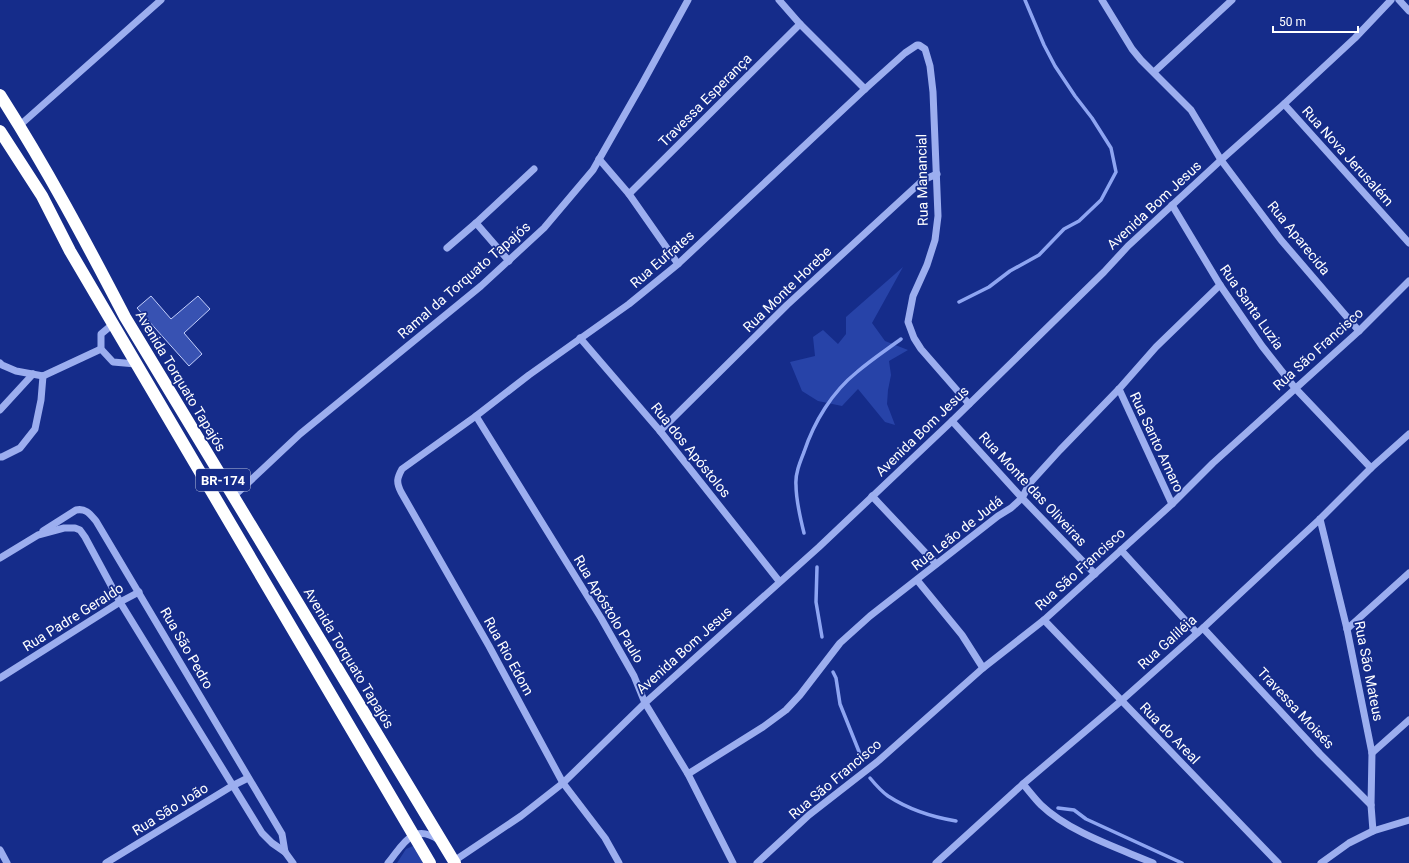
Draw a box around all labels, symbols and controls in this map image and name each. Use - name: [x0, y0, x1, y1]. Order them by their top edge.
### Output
- scale bar: [1273, 8, 1358, 34]
- text: 50 m: [1279, 15, 1306, 29]
- street label: Travessa Esperança: [655, 50, 755, 150]
- street label: Rua Nova Jerusalém: [1299, 103, 1397, 209]
- street label: Rua Manancial: [913, 134, 931, 226]
- street label: Avenida Bom Jesus: [1104, 157, 1204, 253]
- street label: Rua Aparecida: [1264, 198, 1334, 278]
- street label: Ramal da Torquato Tapajós: [395, 218, 533, 342]
- street label: Rua Eufrates: [627, 227, 697, 291]
- street label: Rua Monte Horebe: [740, 243, 834, 335]
- street label: Rua Santa Luzia: [1217, 262, 1287, 352]
- street label: Rua São Francisco: [1270, 304, 1366, 394]
- street label: Avenida Torquato Tapajós: [133, 308, 229, 454]
- street label: Avenida Bom Jesus: [872, 383, 972, 479]
- street label: Rua Santo Amaro: [1127, 389, 1187, 495]
- street label: Rua dos Apóstolos: [648, 399, 734, 501]
- street label: Rua Monte das Oliveiras: [976, 429, 1090, 549]
- road number: BR-174: [196, 469, 250, 491]
- street label: Rua Leão de Judá: [908, 492, 1006, 574]
- street label: Rua São Francisco: [1032, 524, 1128, 614]
- street label: Rua Apóstolo Paulo: [571, 552, 647, 666]
- street label: Rua Padre Geraldo: [20, 580, 126, 654]
- street label: Avenida Torquato Tapajós: [301, 585, 397, 731]
- street label: Avenida Bom Jesus: [633, 603, 735, 697]
- street label: Rua São Pedro: [157, 604, 217, 692]
- street label: Rua Galiléia: [1134, 612, 1200, 672]
- street label: Rua Rio Edom: [481, 614, 537, 698]
- street label: Rua São Mateus: [1351, 620, 1387, 722]
- street label: Travessa Moisés: [1254, 664, 1338, 752]
- street label: Rua do Areal: [1137, 699, 1203, 767]
- street label: Rua São Francisco: [786, 736, 884, 822]
- street label: Rua São João: [129, 779, 211, 839]

